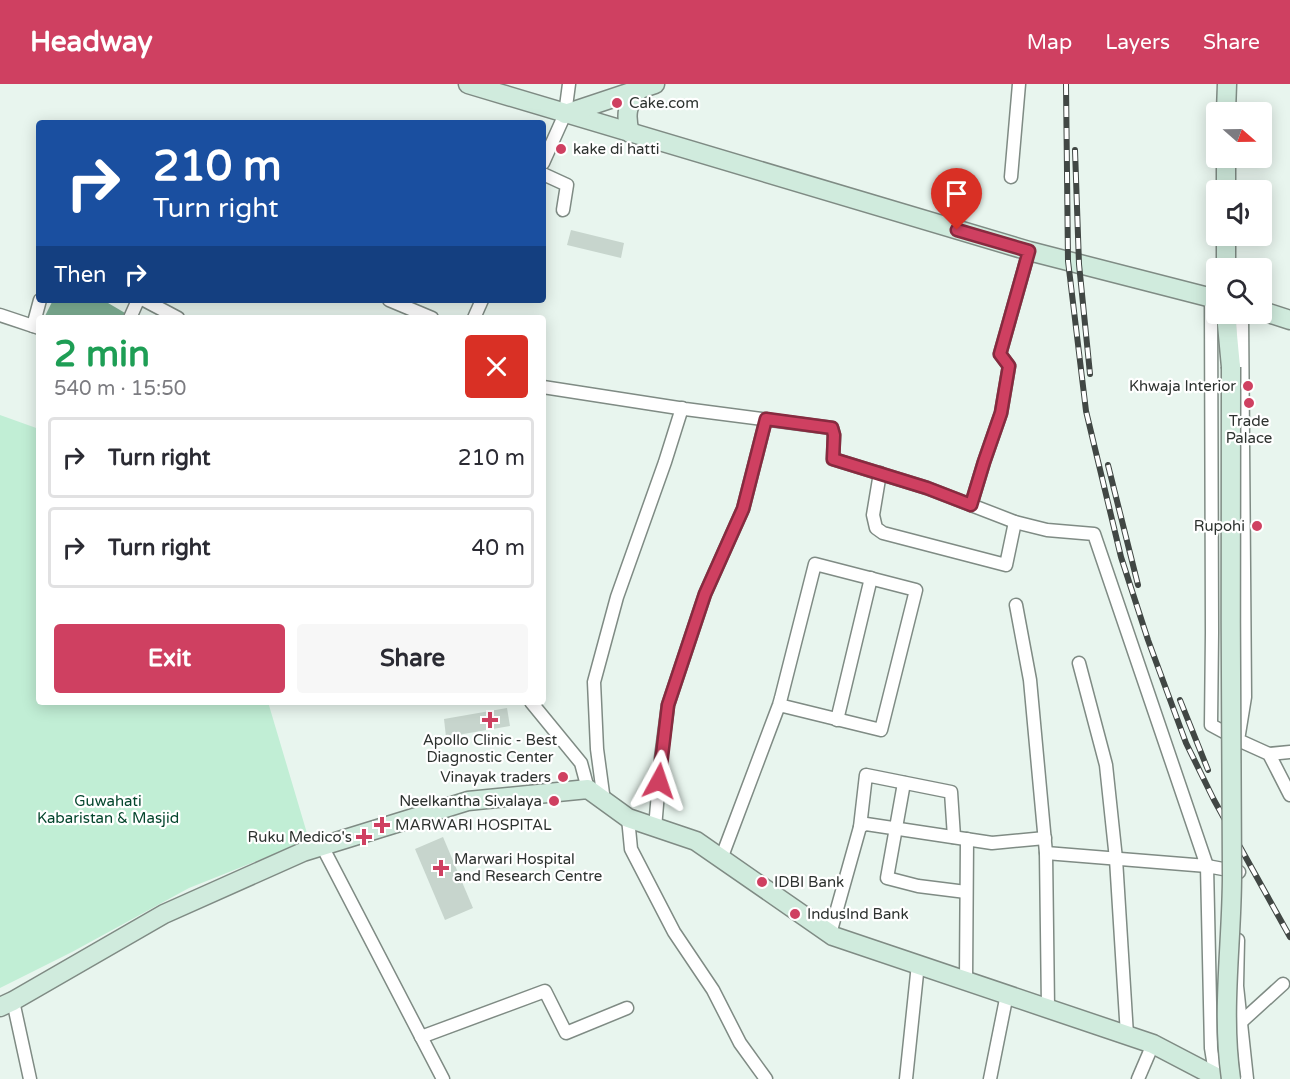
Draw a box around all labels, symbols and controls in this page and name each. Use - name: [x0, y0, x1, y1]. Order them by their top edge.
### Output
- text: Headway: [30, 25, 153, 59]
- text: Map: [1027, 30, 1072, 55]
- text: Layers: [1105, 30, 1170, 55]
- text: Share: [1203, 30, 1260, 55]
- place label: Cake.com: [629, 94, 699, 112]
- marker: Cake.com: [610, 96, 624, 110]
- north arrow: [1206, 102, 1272, 168]
- map controls: [1206, 102, 1272, 324]
- place label: kake di hatti: [573, 140, 660, 158]
- text: 210 m: [153, 141, 282, 192]
- marker: kake di hatti: [554, 142, 568, 156]
- icon: right: [54, 144, 132, 222]
- pin: [931, 168, 982, 230]
- icon: arrive: [940, 177, 973, 210]
- button: sound: [1206, 180, 1272, 246]
- text: Turn right: [153, 192, 279, 225]
- icon: right: [119, 258, 152, 291]
- button: search: [1206, 258, 1272, 324]
- text: Then: [54, 262, 107, 288]
- text: 2 min: [54, 333, 150, 376]
- button: close: [465, 335, 528, 398]
- text: 540 m · 15:50: [54, 377, 186, 401]
- place label: Khwaja Interior: [1129, 377, 1236, 395]
- marker: Khwaja Interior: [1241, 379, 1255, 393]
- marker: Trade Palace: [1242, 396, 1256, 410]
- place label: Trade Palace: [1226, 412, 1272, 447]
- icon: right: [57, 441, 90, 474]
- text: Turn right: [108, 445, 210, 471]
- text: 210 m: [458, 445, 525, 471]
- place label: Rupohi: [1194, 517, 1245, 535]
- marker: Rupohi: [1250, 519, 1264, 533]
- icon: right: [57, 531, 90, 564]
- text: Turn right: [108, 535, 210, 561]
- text: 40 m: [471, 535, 525, 561]
- button: Exit: [54, 624, 285, 693]
- button: Share: [297, 624, 528, 693]
- marker: Apollo Clinic - Best Diagnostic Center: [481, 711, 499, 729]
- place label: Apollo Clinic - Best Diagnostic Center: [423, 731, 558, 766]
- position arrow: [627, 749, 691, 813]
- place label: Vinayak traders: [440, 768, 551, 786]
- marker: Vinayak traders: [556, 770, 570, 784]
- park label: Guwahati Kabaristan & Masjid: [37, 792, 179, 827]
- place label: Neelkantha Sivalaya: [399, 792, 542, 810]
- marker: Neelkantha Sivalaya: [547, 794, 561, 808]
- marker: MARWARI HOSPITAL: [373, 816, 391, 834]
- place label: MARWARI HOSPITAL: [395, 816, 552, 834]
- place label: Ruku Medico's: [248, 828, 352, 846]
- marker: Ruku Medico's: [357, 830, 371, 844]
- place label: Marwari Hospital and Research Centre: [454, 850, 602, 885]
- marker: Marwari Hospital and Research Centre: [432, 859, 450, 877]
- place label: IDBI Bank: [774, 873, 844, 891]
- marker: IDBI Bank: [755, 875, 769, 889]
- place label: IndusInd Bank: [807, 905, 909, 923]
- marker: IndusInd Bank: [788, 907, 802, 921]

